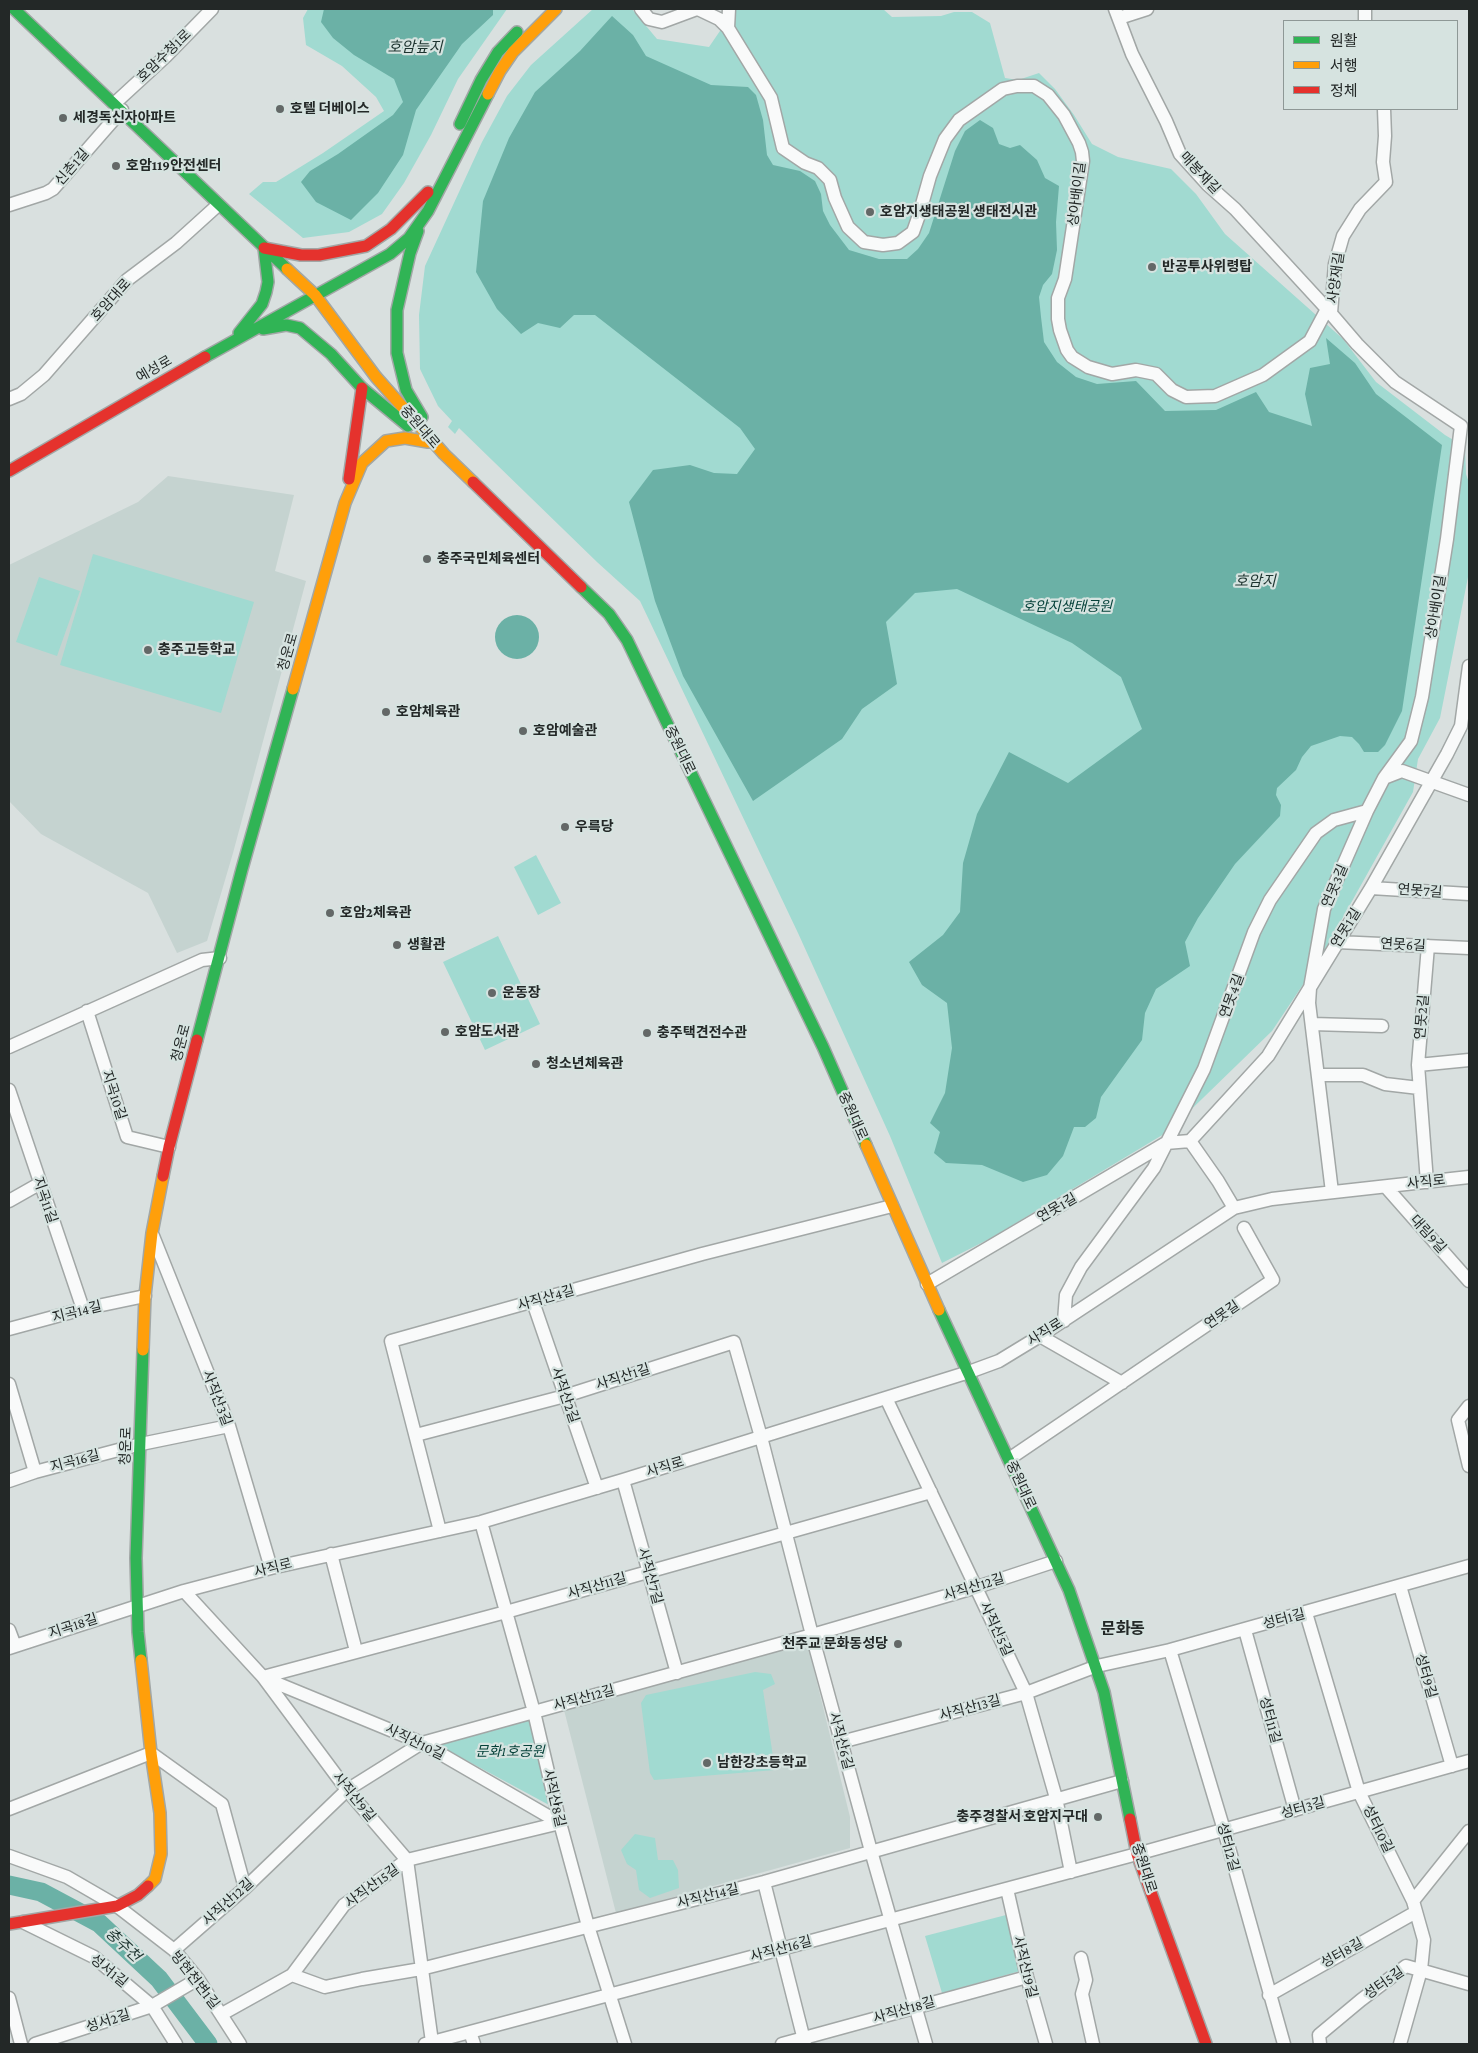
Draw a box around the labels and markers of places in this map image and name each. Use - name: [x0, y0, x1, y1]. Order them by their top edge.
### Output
- place label: 호텔 더베이스: [290, 101, 370, 117]
- marker: 호텔 더베이스: [274, 103, 286, 115]
- place label: 세경독신자아파트: [73, 110, 176, 126]
- marker: 세경독신자아파트: [57, 112, 69, 124]
- place label: 호암119안전센터: [126, 158, 221, 174]
- marker: 호암119안전센터: [110, 160, 122, 172]
- place label: 호암지생태공원 생태전시관: [880, 204, 1037, 220]
- marker: 호암지생태공원 생태전시관: [864, 206, 876, 218]
- place label: 반공투사위령탑: [1162, 259, 1252, 275]
- marker: 반공투사위령탑: [1146, 261, 1158, 273]
- place label: 충주국민체육센터: [437, 551, 540, 567]
- marker: 충주국민체육센터: [421, 553, 433, 565]
- place label: 충주고등학교: [158, 642, 235, 658]
- marker: 충주고등학교: [142, 644, 154, 656]
- place label: 호암체육관: [396, 704, 460, 720]
- marker: 호암체육관: [380, 706, 392, 718]
- place label: 호암예술관: [533, 723, 597, 739]
- marker: 호암예술관: [517, 725, 529, 737]
- place label: 우륵당: [575, 819, 614, 835]
- marker: 우륵당: [559, 821, 571, 833]
- place label: 호암2체육관: [340, 905, 412, 921]
- marker: 호암2체육관: [324, 907, 336, 919]
- place label: 생활관: [407, 937, 446, 953]
- marker: 생활관: [391, 939, 403, 951]
- place label: 운동장: [502, 985, 541, 1001]
- marker: 운동장: [486, 987, 498, 999]
- place label: 호암도서관: [455, 1024, 519, 1040]
- place label: 충주택견전수관: [657, 1025, 747, 1041]
- marker: 호암도서관: [439, 1026, 451, 1038]
- marker: 충주택견전수관: [641, 1027, 653, 1039]
- place label: 청소년체육관: [546, 1056, 623, 1072]
- marker: 청소년체육관: [530, 1058, 542, 1070]
- place label: 천주교 문화동성당: [782, 1636, 888, 1652]
- marker: 천주교 문화동성당: [892, 1638, 904, 1650]
- place label: 남한강초등학교: [717, 1755, 807, 1771]
- marker: 남한강초등학교: [701, 1757, 713, 1769]
- place label: 충주경찰서 호암지구대: [957, 1809, 1088, 1825]
- marker: 충주경찰서 호암지구대: [1092, 1811, 1104, 1823]

